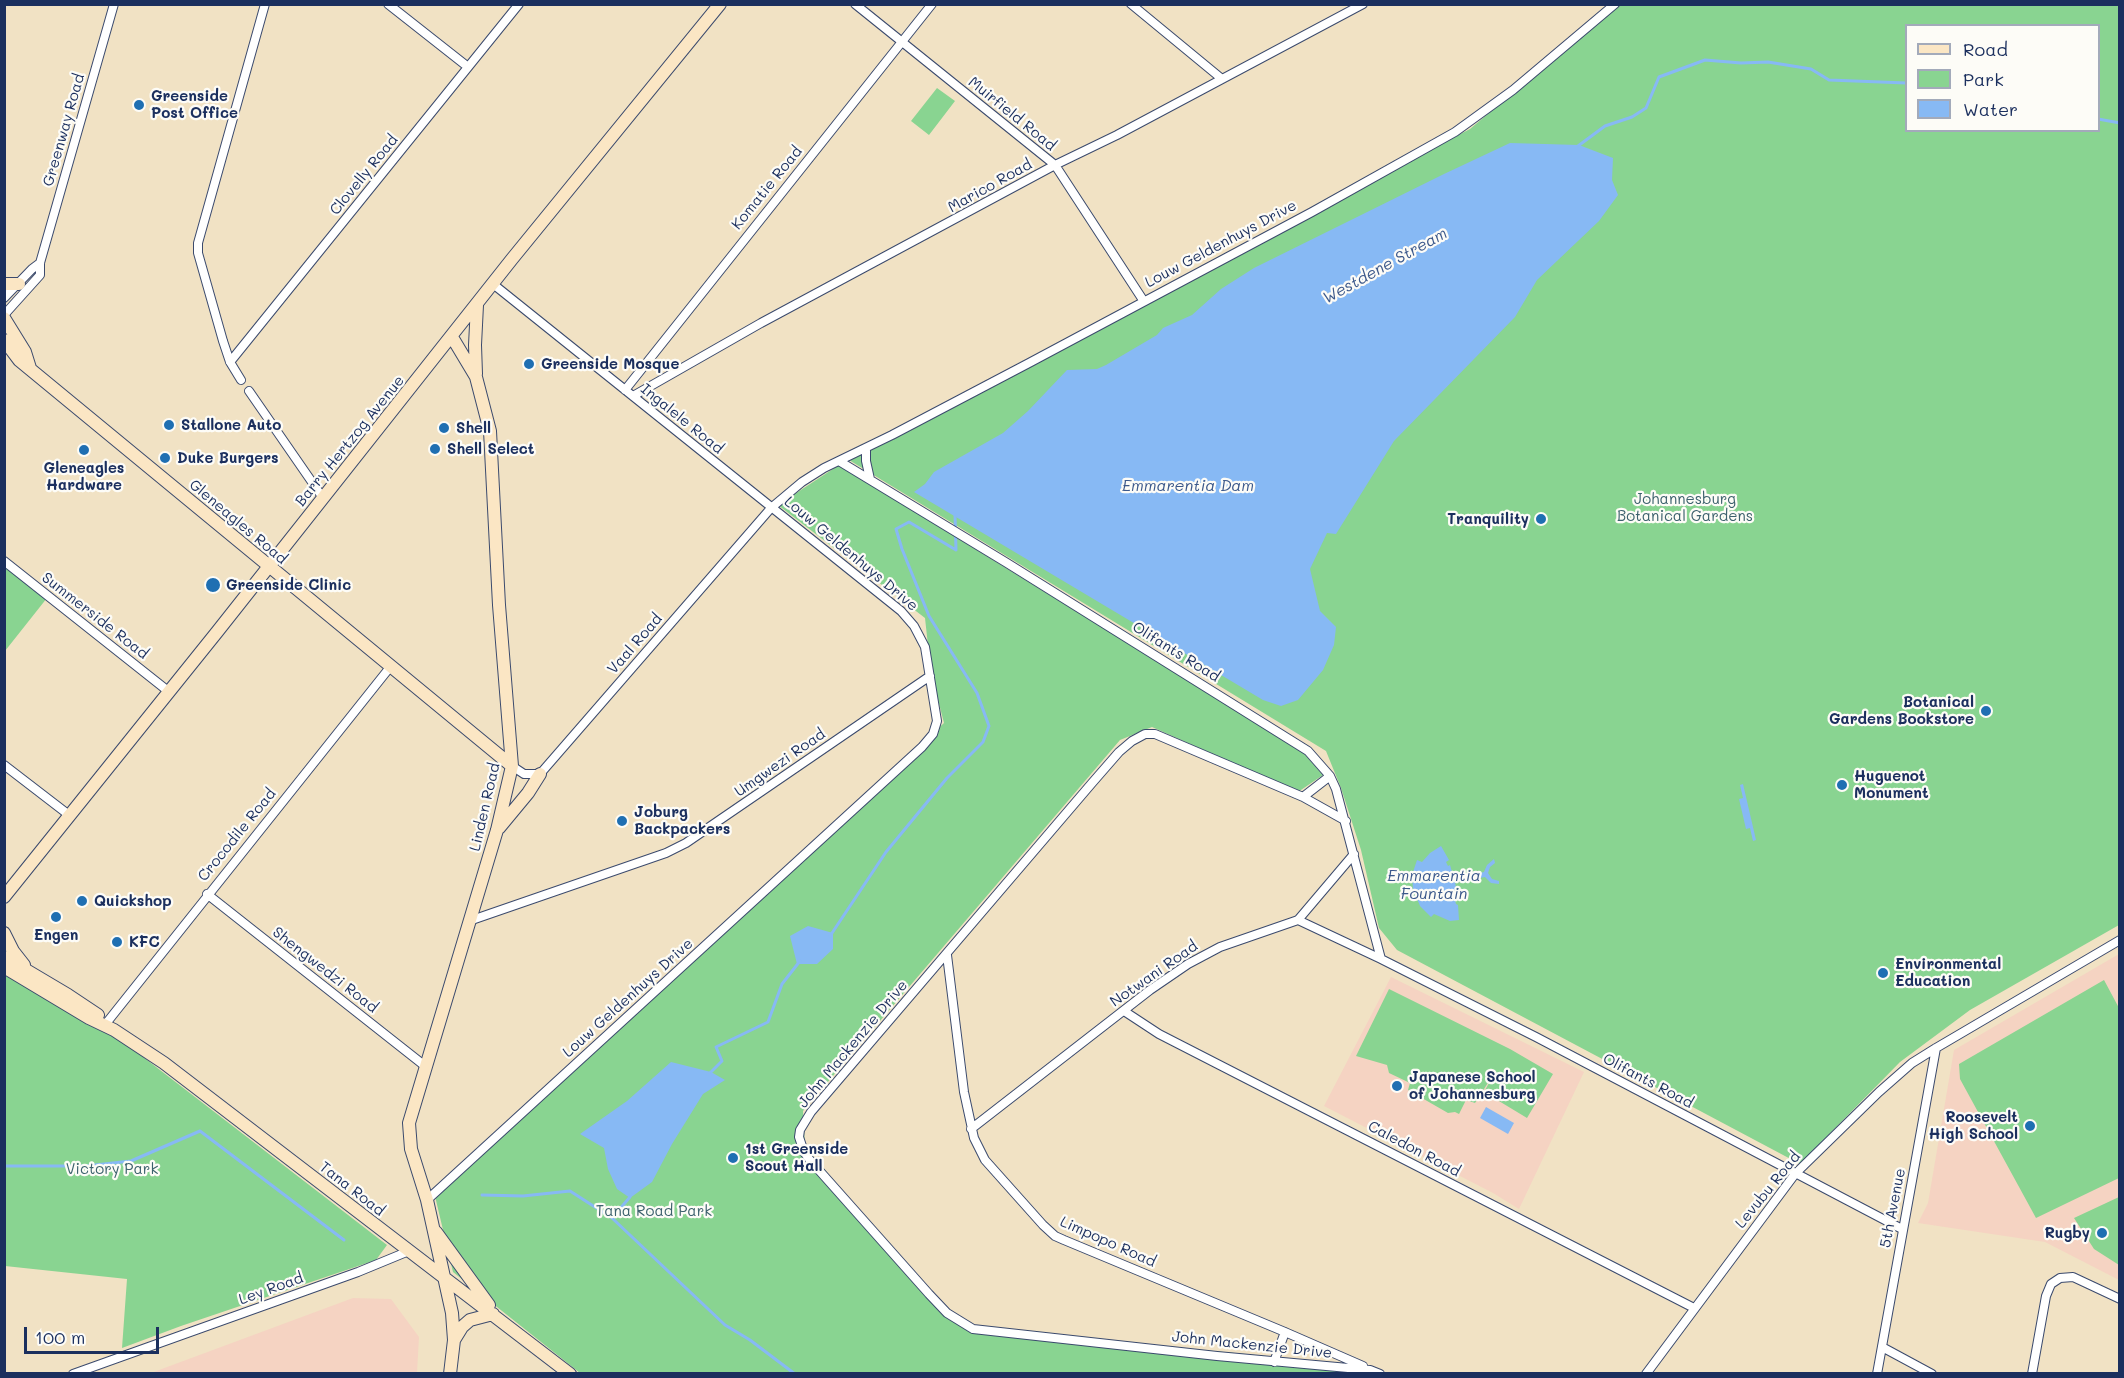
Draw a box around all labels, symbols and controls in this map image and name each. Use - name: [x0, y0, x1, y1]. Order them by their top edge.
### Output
- legend: [1905, 24, 2100, 132]
- text: Road: [1963, 37, 2008, 61]
- text: Park: [1963, 67, 2004, 91]
- street label: Greenway Road: [39, 72, 89, 188]
- street label: Muirfield Road: [965, 73, 1059, 155]
- place label: Greenside Post Office: [151, 87, 238, 122]
- text: Water: [1963, 97, 2018, 121]
- marker: Greenside Post Office: [132, 98, 146, 112]
- street label: Clovelly Road: [326, 131, 402, 219]
- street label: Komatie Road: [728, 143, 806, 233]
- street label: Marico Road: [945, 156, 1035, 216]
- street label: Louw Geldenhuys Drive: [1142, 196, 1300, 292]
- water label: Westdene Stream: [1319, 224, 1451, 308]
- place label: Greenside Mosque: [541, 355, 679, 373]
- marker: Greenside Mosque: [522, 357, 536, 371]
- street label: Barry Hertzog Avenue: [292, 372, 408, 510]
- street label: Ingalele Road: [637, 380, 727, 458]
- place label: Stallone Auto: [181, 416, 281, 434]
- marker: Stallone Auto: [162, 418, 176, 432]
- place label: Shell: [456, 419, 491, 437]
- marker: Shell: [437, 421, 451, 435]
- place label: Shell Select: [447, 440, 534, 458]
- marker: Shell Select: [428, 442, 442, 456]
- marker: Gleneagles Hardware: [77, 443, 91, 457]
- place label: Duke Burgers: [177, 449, 279, 467]
- marker: Duke Burgers: [158, 451, 172, 465]
- place label: Gleneagles Hardware: [44, 459, 124, 494]
- street label: Gleneagles Road: [185, 476, 291, 568]
- water label: Emmarentia Dam: [1122, 476, 1254, 496]
- park label: Johannesburg Botanical Gardens: [1617, 490, 1753, 525]
- street label: Louw Geldenhuys Drive: [781, 493, 921, 615]
- place label: Tranquility: [1447, 510, 1529, 528]
- marker: Tranquility: [1534, 512, 1548, 526]
- street label: Summerside Road: [38, 569, 152, 663]
- marker: Greenside Clinic: [204, 576, 222, 594]
- place label: Greenside Clinic: [226, 576, 351, 594]
- street label: Vaal Road: [604, 610, 666, 678]
- street label: Olifants Road: [1129, 618, 1223, 686]
- place label: Botanical Gardens Bookstore: [1829, 693, 1974, 728]
- marker: Botanical Gardens Bookstore: [1979, 704, 1993, 718]
- street label: Umgwezi Road: [731, 725, 829, 801]
- street label: Linden Road: [466, 761, 504, 853]
- place label: Huguenot Monument: [1854, 767, 1929, 802]
- marker: Huguenot Monument: [1835, 778, 1849, 792]
- street label: Crocodile Road: [194, 785, 280, 885]
- place label: Joburg Backpackers: [634, 803, 730, 838]
- marker: Joburg Backpackers: [615, 814, 629, 828]
- water label: Emmarentia Fountain: [1387, 866, 1481, 904]
- place label: Quickshop: [94, 892, 172, 910]
- marker: Quickshop: [75, 894, 89, 908]
- marker: Engen: [49, 910, 63, 924]
- street label: Shengwedzi Road: [269, 923, 381, 1017]
- place label: Engen: [34, 926, 78, 944]
- place label: KFC: [129, 933, 160, 951]
- marker: KFC: [110, 935, 124, 949]
- street label: Louw Geldenhuys Drive: [559, 935, 697, 1061]
- street label: Notwani Road: [1107, 937, 1201, 1011]
- place label: Environmental Education: [1895, 955, 2001, 990]
- marker: Environmental Education: [1876, 966, 1890, 980]
- street label: John Mackenzie Drive: [794, 977, 912, 1111]
- street label: Olifants Road: [1600, 1050, 1696, 1112]
- place label: Japanese School of Johannesburg: [1409, 1068, 1536, 1103]
- marker: Japanese School of Johannesburg: [1390, 1079, 1404, 1093]
- place label: Roosevelt High School: [1928, 1108, 2018, 1143]
- street label: Caledon Road: [1365, 1117, 1463, 1181]
- marker: Roosevelt High School: [2023, 1119, 2037, 1133]
- place label: 1st Greenside Scout Hall: [745, 1140, 848, 1175]
- street label: Levubu Road: [1732, 1148, 1804, 1232]
- marker: 1st Greenside Scout Hall: [726, 1151, 740, 1165]
- street label: Tana Road: [316, 1158, 388, 1220]
- park label: Victory Park: [66, 1160, 158, 1178]
- street label: 5th Avenue: [1876, 1167, 1910, 1249]
- park label: Tana Road Park: [596, 1202, 712, 1220]
- street label: Limpopo Road: [1057, 1213, 1159, 1271]
- place label: Rugby: [2044, 1224, 2090, 1242]
- marker: Rugby: [2095, 1226, 2109, 1240]
- street label: Ley Road: [236, 1269, 306, 1309]
- scale bar: [27, 1315, 162, 1353]
- text: 100 m: [35, 1325, 85, 1349]
- street label: John Mackenzie Drive: [1171, 1328, 1333, 1362]

